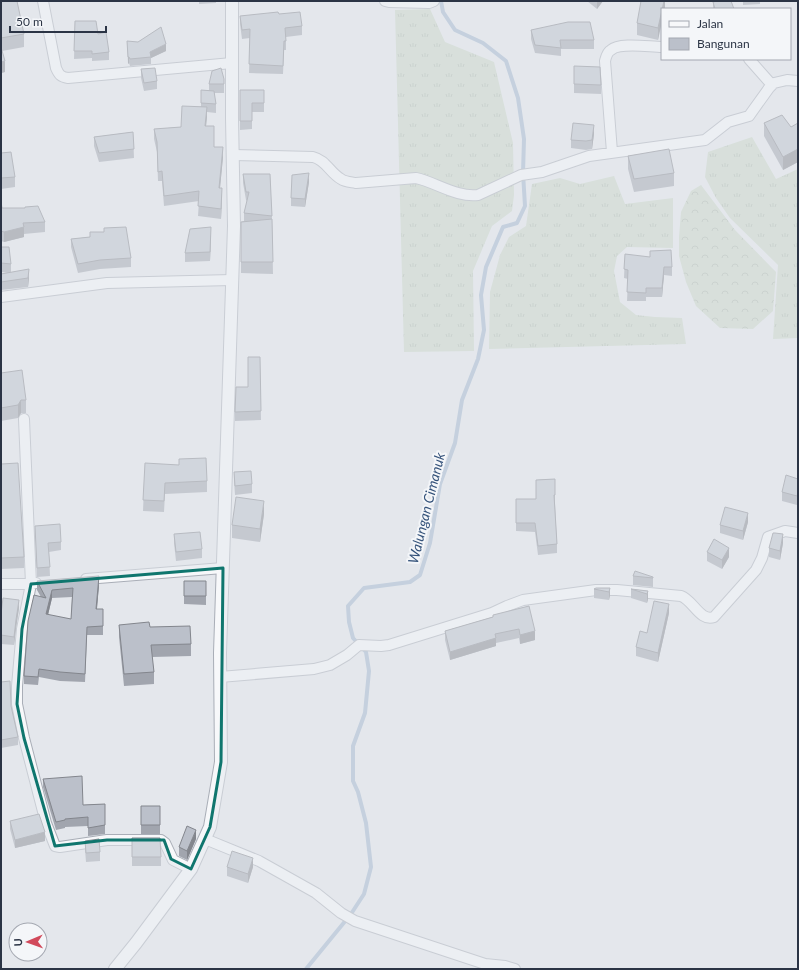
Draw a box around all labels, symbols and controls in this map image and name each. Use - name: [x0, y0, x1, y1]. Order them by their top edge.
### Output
- scale bar: [10, 8, 106, 34]
- legend: [661, 8, 791, 60]
- text: 50 m: [16, 14, 43, 29]
- text: Jalan: [697, 16, 723, 31]
- text: Bangunan: [697, 36, 750, 51]
- water label: Walungan Cimanuk: [404, 450, 448, 565]
- north arrow: [8, 922, 48, 962]
- text: U: [11, 938, 24, 947]

